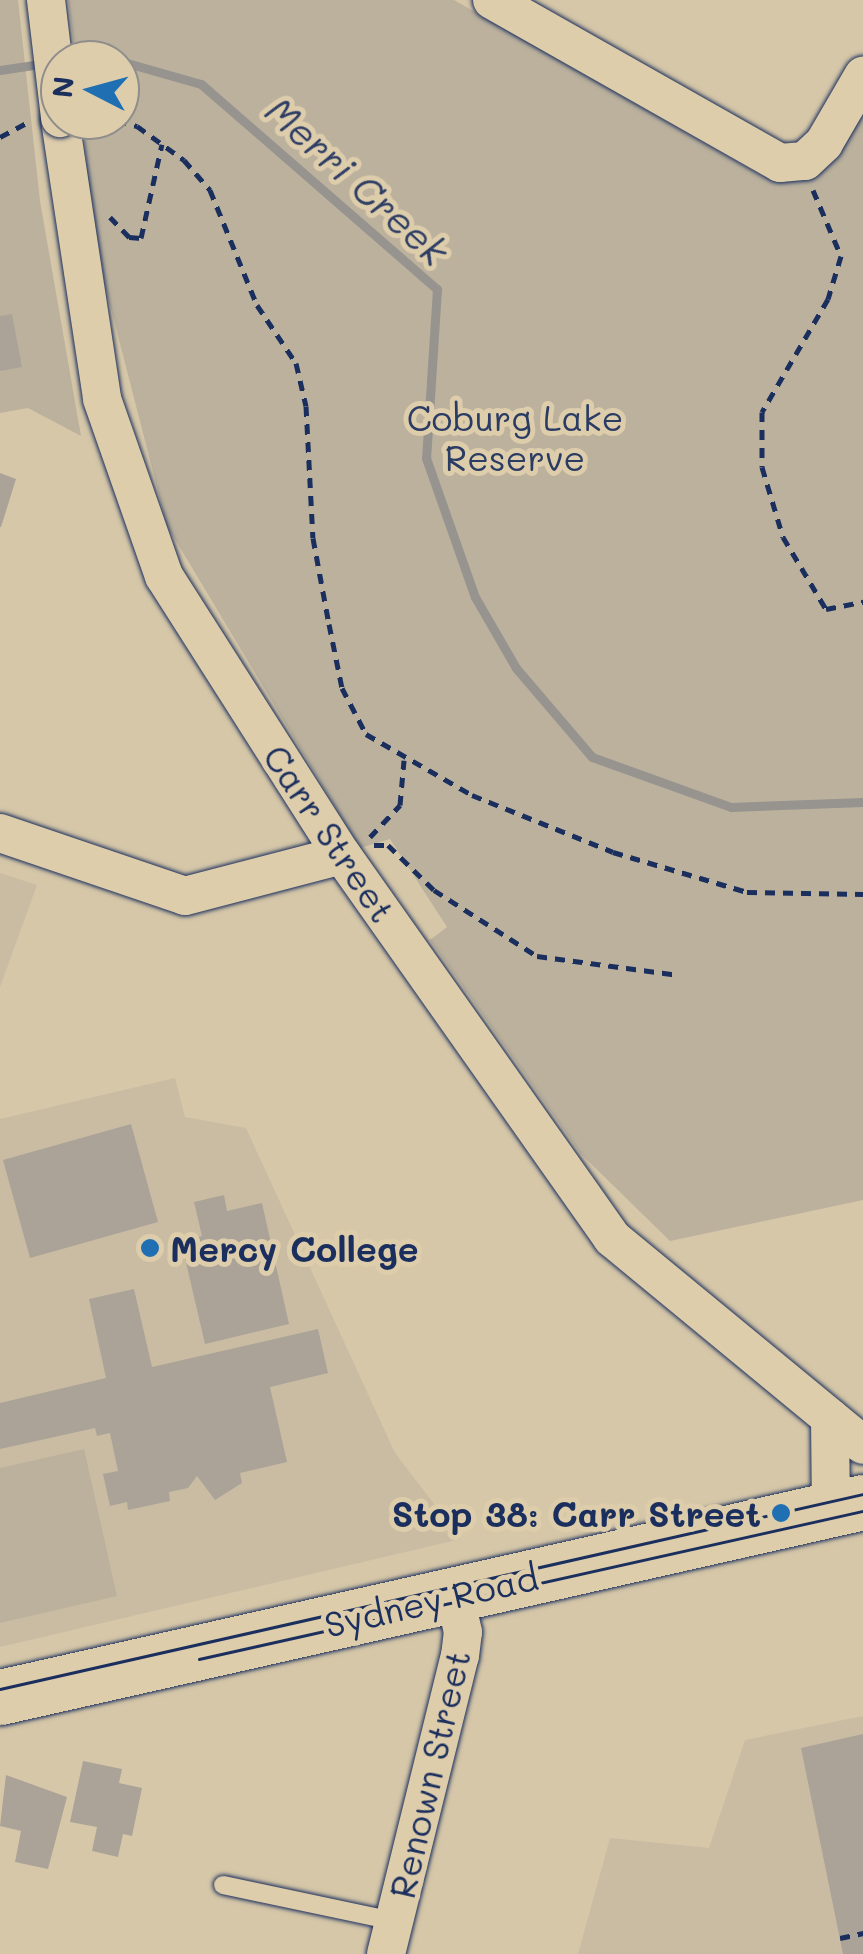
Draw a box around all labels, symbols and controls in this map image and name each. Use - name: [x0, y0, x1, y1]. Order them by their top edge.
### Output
- north arrow: [40, 40, 140, 140]
- text: N: [43, 75, 81, 100]
- water label: Merri Creek: [257, 87, 457, 275]
- park label: Coburg Lake Reserve: [407, 396, 623, 478]
- street label: Carr Street: [255, 736, 405, 930]
- place label: Mercy College: [170, 1227, 419, 1269]
- marker: Mercy College: [139, 1237, 161, 1259]
- place label: Stop 38: Carr Street: [392, 1492, 761, 1534]
- marker: Stop 38: Carr Street: [770, 1502, 792, 1524]
- street label: Sydney Road: [320, 1555, 542, 1645]
- street label: Renown Street: [380, 1646, 478, 1902]

